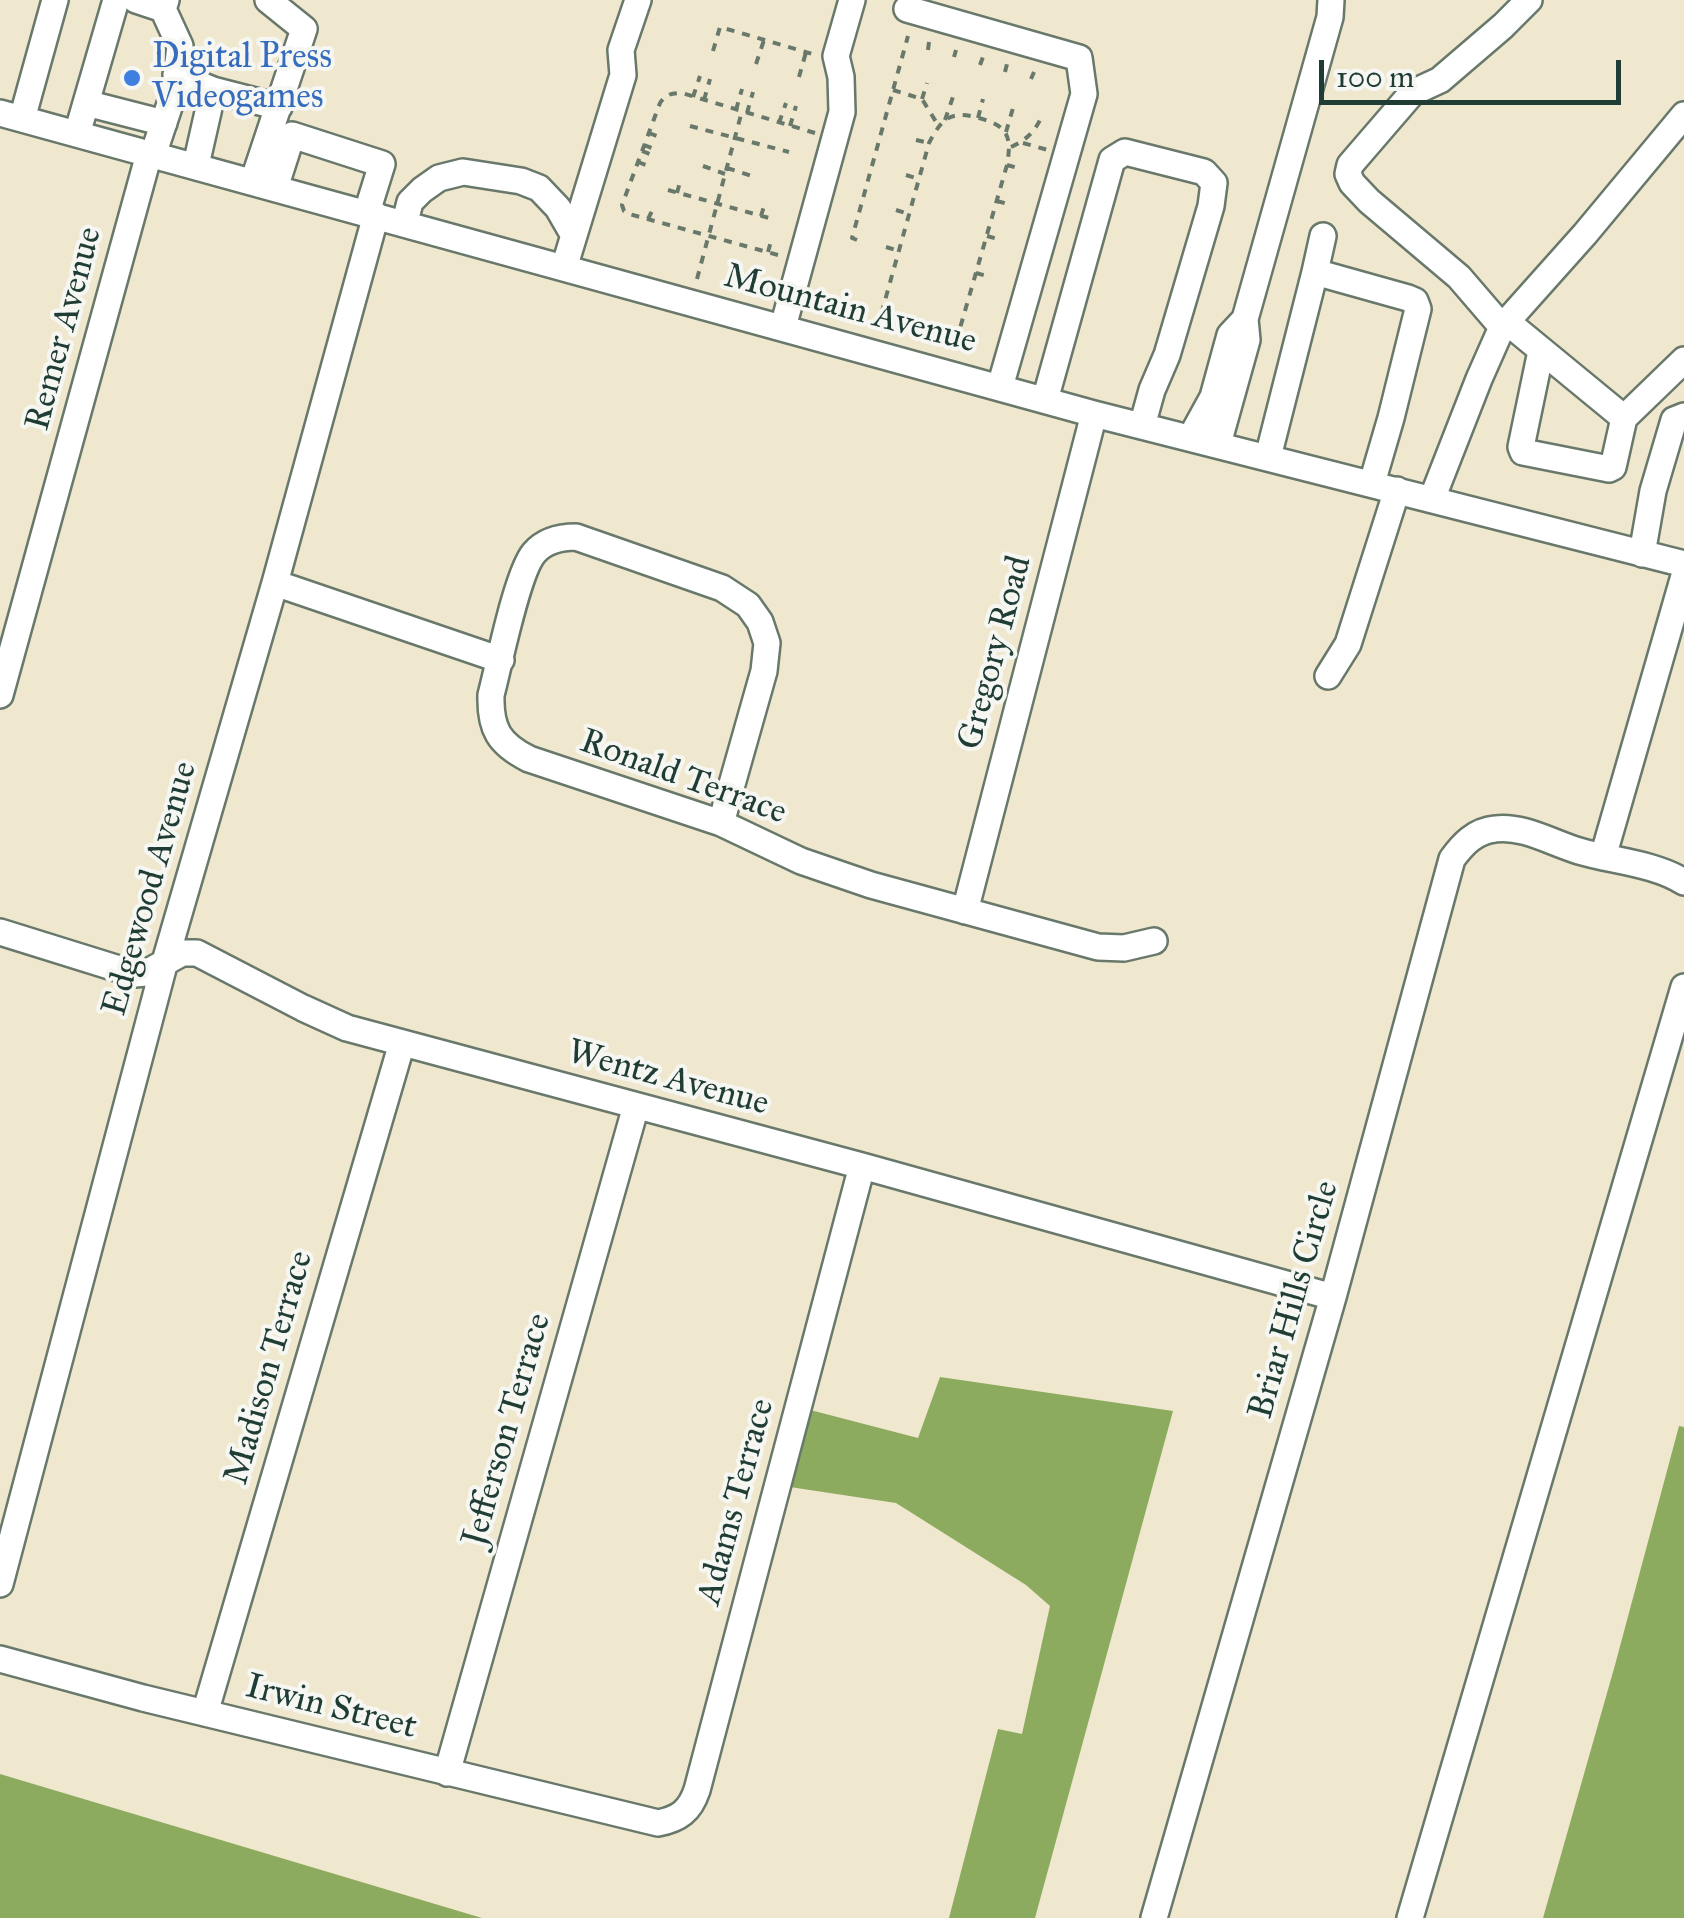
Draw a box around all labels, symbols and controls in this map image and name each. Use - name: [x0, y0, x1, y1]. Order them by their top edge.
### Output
- place label: Digital Press Videogames: [152, 37, 332, 119]
- scale bar: [1324, 40, 1626, 102]
- text: 100 m: [1336, 59, 1414, 95]
- marker: Digital Press Videogames: [121, 67, 143, 89]
- street label: Remer Avenue: [18, 223, 112, 435]
- street label: Mountain Avenue: [719, 256, 981, 364]
- street label: Gregory Road: [950, 552, 1042, 754]
- street label: Ronald Terrace: [574, 721, 792, 835]
- street label: Edgewood Avenue: [95, 757, 207, 1021]
- street label: Wentz Avenue: [563, 1032, 773, 1126]
- street label: Briar Hills Circle: [1241, 1176, 1349, 1424]
- street label: Madison Terrace: [217, 1246, 323, 1490]
- street label: Jefferson Terrace: [455, 1309, 561, 1551]
- street label: Adams Terrace: [689, 1394, 785, 1610]
- street label: Irwin Street: [241, 1667, 421, 1749]

